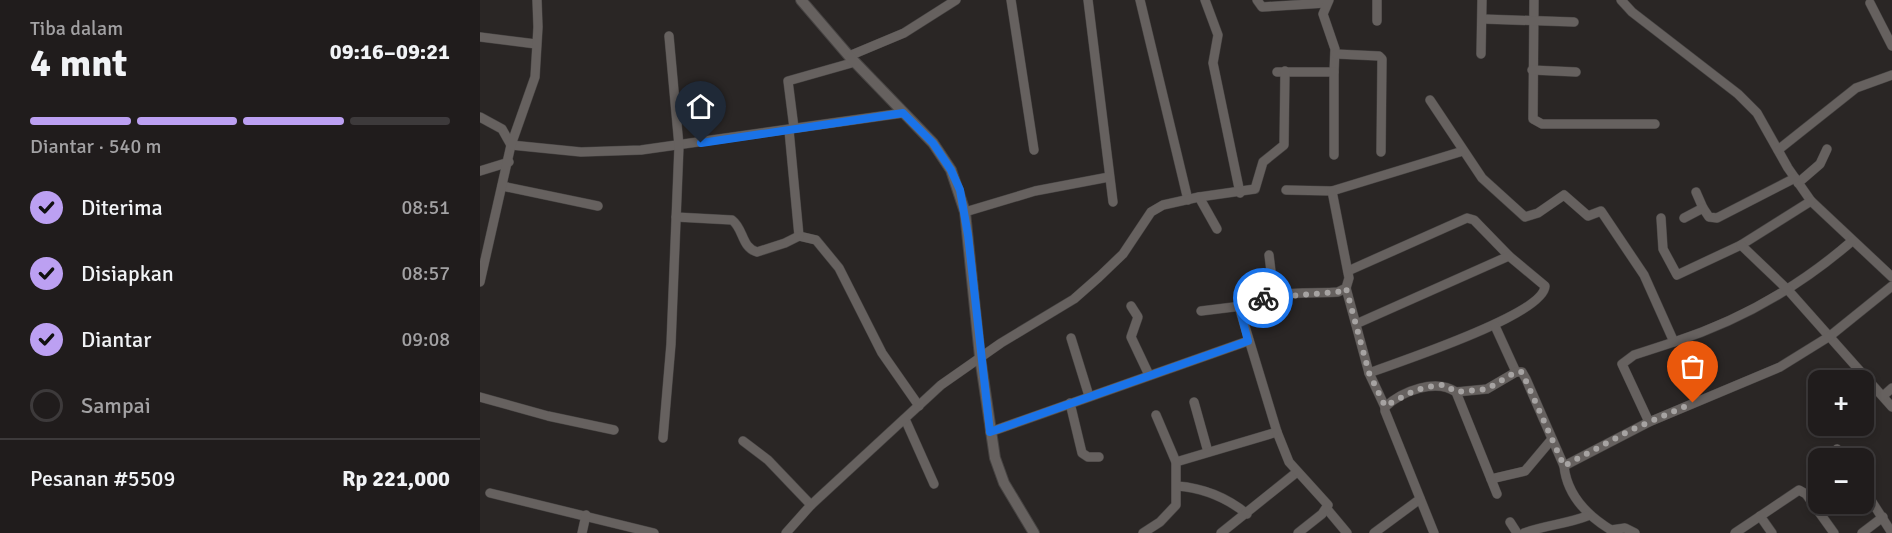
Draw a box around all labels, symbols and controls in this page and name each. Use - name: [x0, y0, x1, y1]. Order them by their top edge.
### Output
- text: Tiba dalam: [30, 16, 123, 41]
- text: 09:16–09:21: [330, 38, 450, 65]
- text: 4 mnt: [30, 39, 127, 87]
- pin: [675, 81, 726, 143]
- icon: home: [684, 90, 717, 123]
- text: Diantar · 540 m: [30, 134, 162, 159]
- icon: check: [30, 191, 63, 224]
- text: Diterima: [81, 194, 163, 221]
- text: 08:51: [401, 195, 450, 220]
- icon: check: [30, 257, 63, 290]
- text: Disiapkan: [81, 260, 174, 287]
- text: 08:57: [401, 261, 450, 286]
- courier: [1233, 268, 1293, 328]
- icon: bike: [1247, 282, 1280, 315]
- icon: check: [30, 323, 63, 356]
- text: Diantar: [81, 326, 151, 353]
- text: 09:08: [401, 327, 450, 352]
- pin: [1667, 341, 1718, 403]
- icon: bag: [1676, 350, 1709, 383]
- map controls: [1808, 370, 1874, 514]
- button: +: [1808, 370, 1874, 436]
- text: Sampai: [81, 392, 151, 419]
- button: −: [1808, 448, 1874, 514]
- text: Pesanan #5509: [30, 465, 175, 492]
- text: Rp 221,000: [342, 465, 450, 492]

